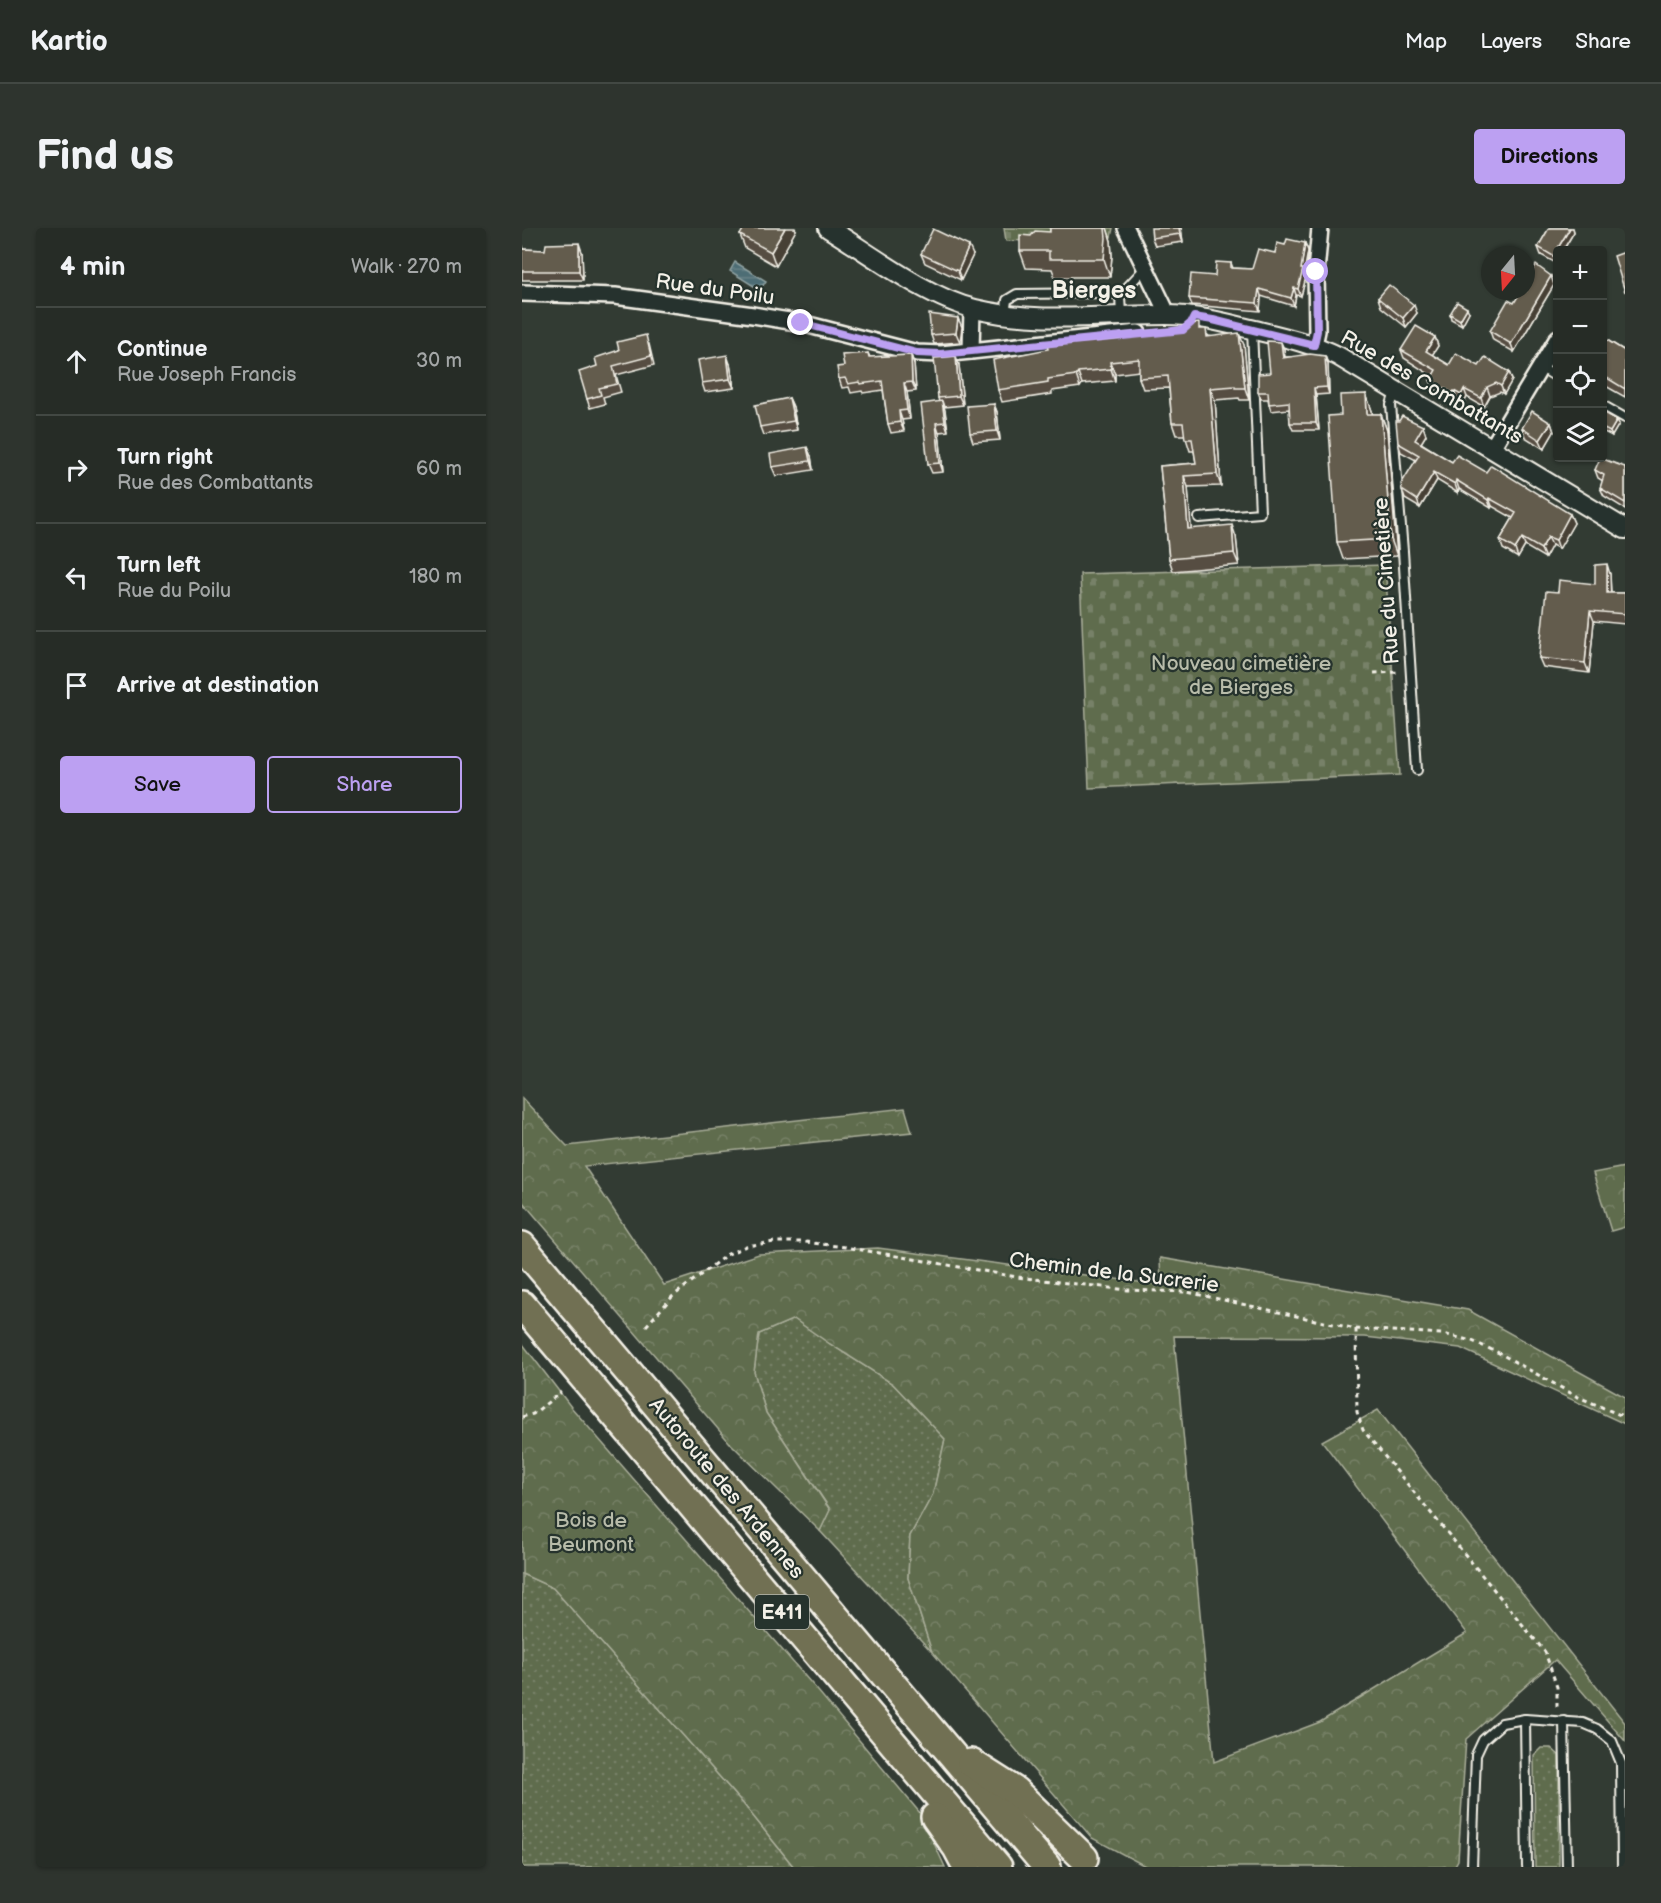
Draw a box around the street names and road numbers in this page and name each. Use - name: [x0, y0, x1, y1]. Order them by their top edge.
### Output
- street label: Rue du Poilu: [654, 269, 776, 310]
- street label: Rue des Combattants: [1336, 325, 1527, 450]
- street label: Rue du Cimetière: [1368, 497, 1405, 665]
- street label: Chemin de la Sucrerie: [1008, 1247, 1220, 1298]
- street label: Autoroute des Ardennes: [644, 1393, 810, 1584]
- road number: E411: [755, 1595, 809, 1629]

